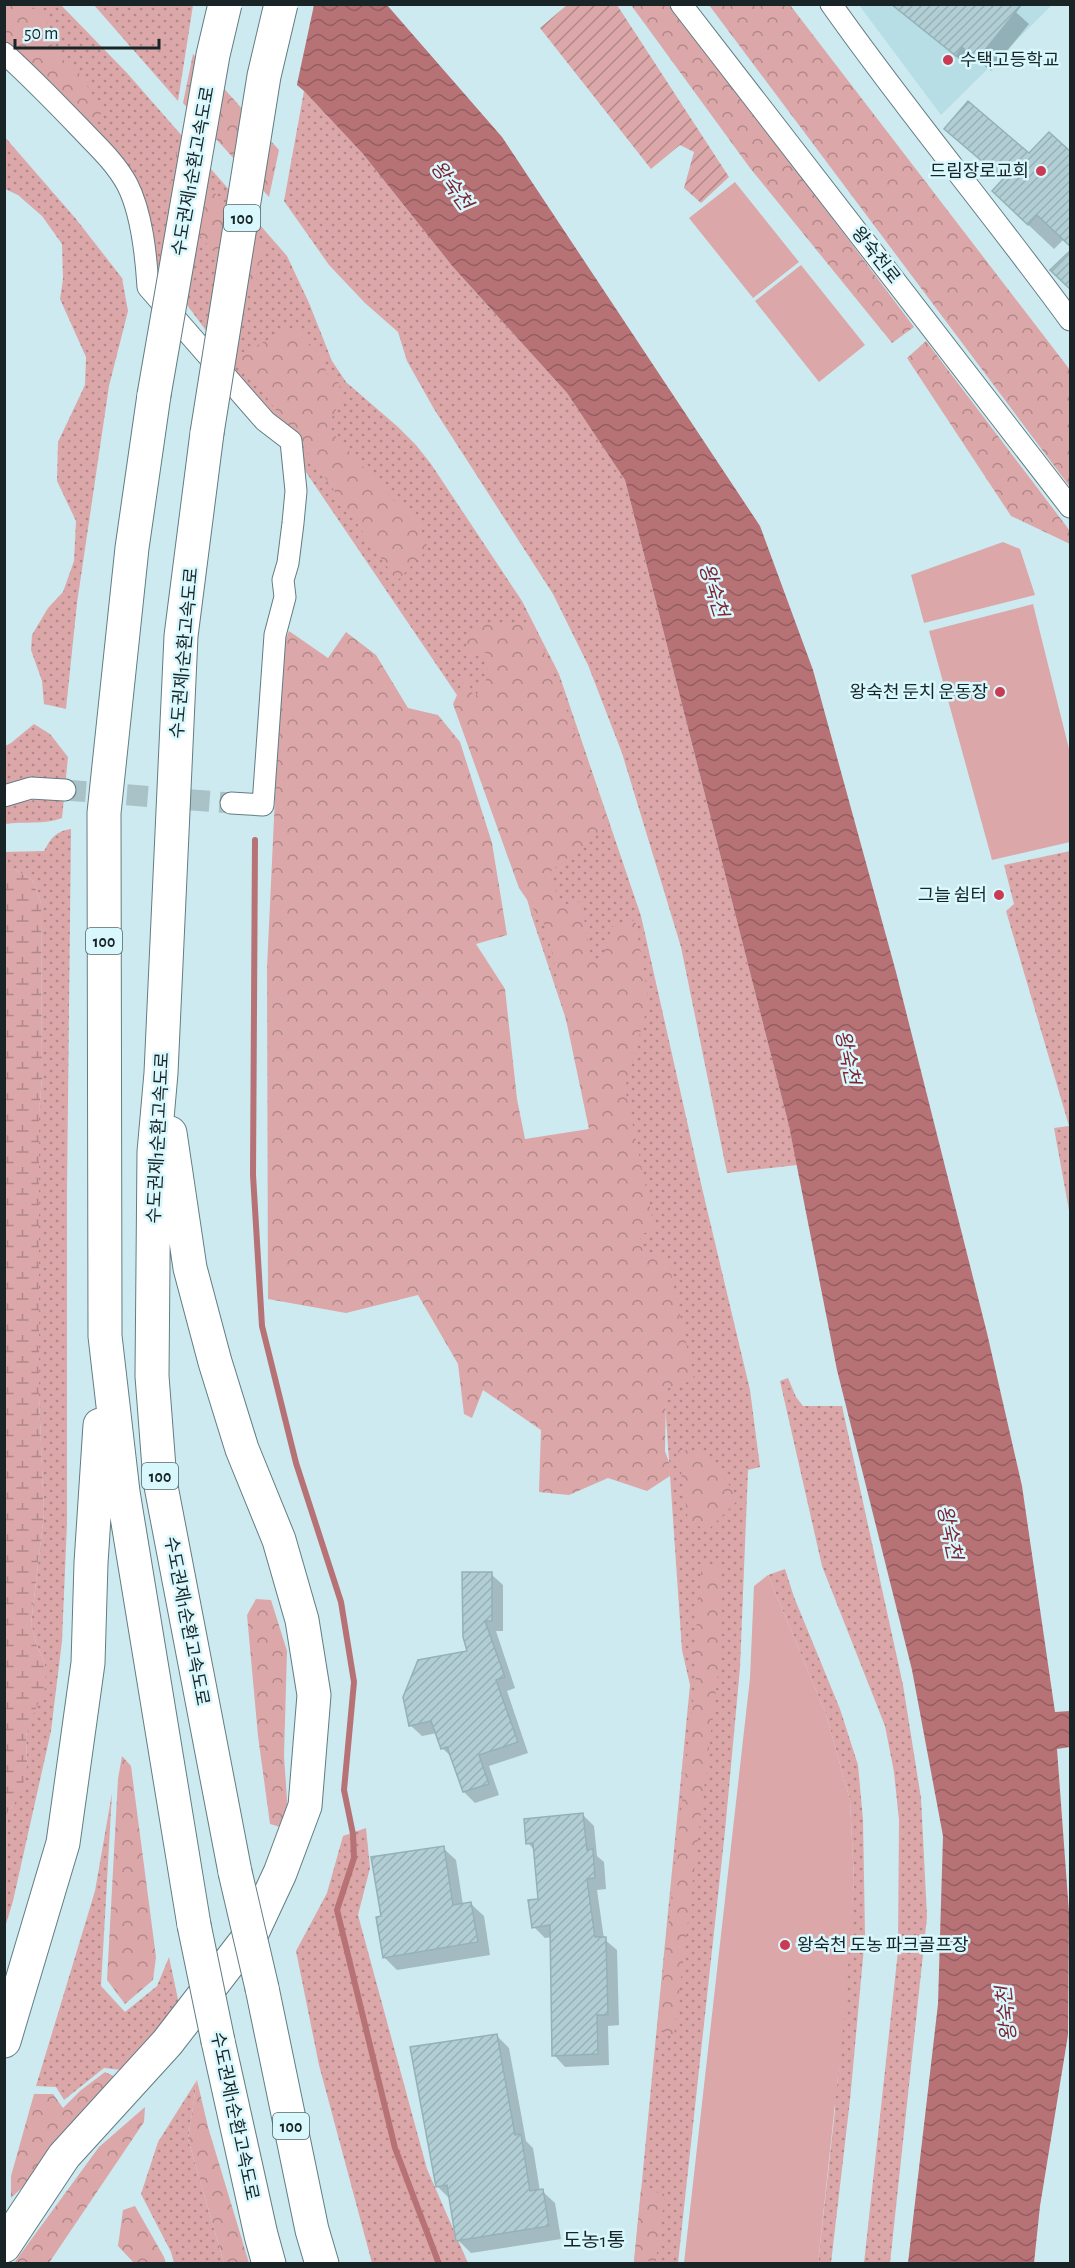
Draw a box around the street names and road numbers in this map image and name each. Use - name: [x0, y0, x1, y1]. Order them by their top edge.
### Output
- street label: 수도권제1순환고속도로: [168, 85, 218, 257]
- road number: 100: [224, 205, 260, 231]
- street label: 왕숙천로: [848, 223, 903, 287]
- street label: 수도권제1순환고속도로: [167, 567, 201, 739]
- road number: 100: [86, 928, 122, 954]
- street label: 수도권제1순환고속도로: [144, 1052, 172, 1224]
- road number: 100: [142, 1463, 178, 1489]
- street label: 수도권제1순환고속도로: [161, 1535, 213, 1707]
- street label: 수도권제1순환고속도로: [207, 2030, 263, 2202]
- road number: 100: [273, 2113, 309, 2139]

